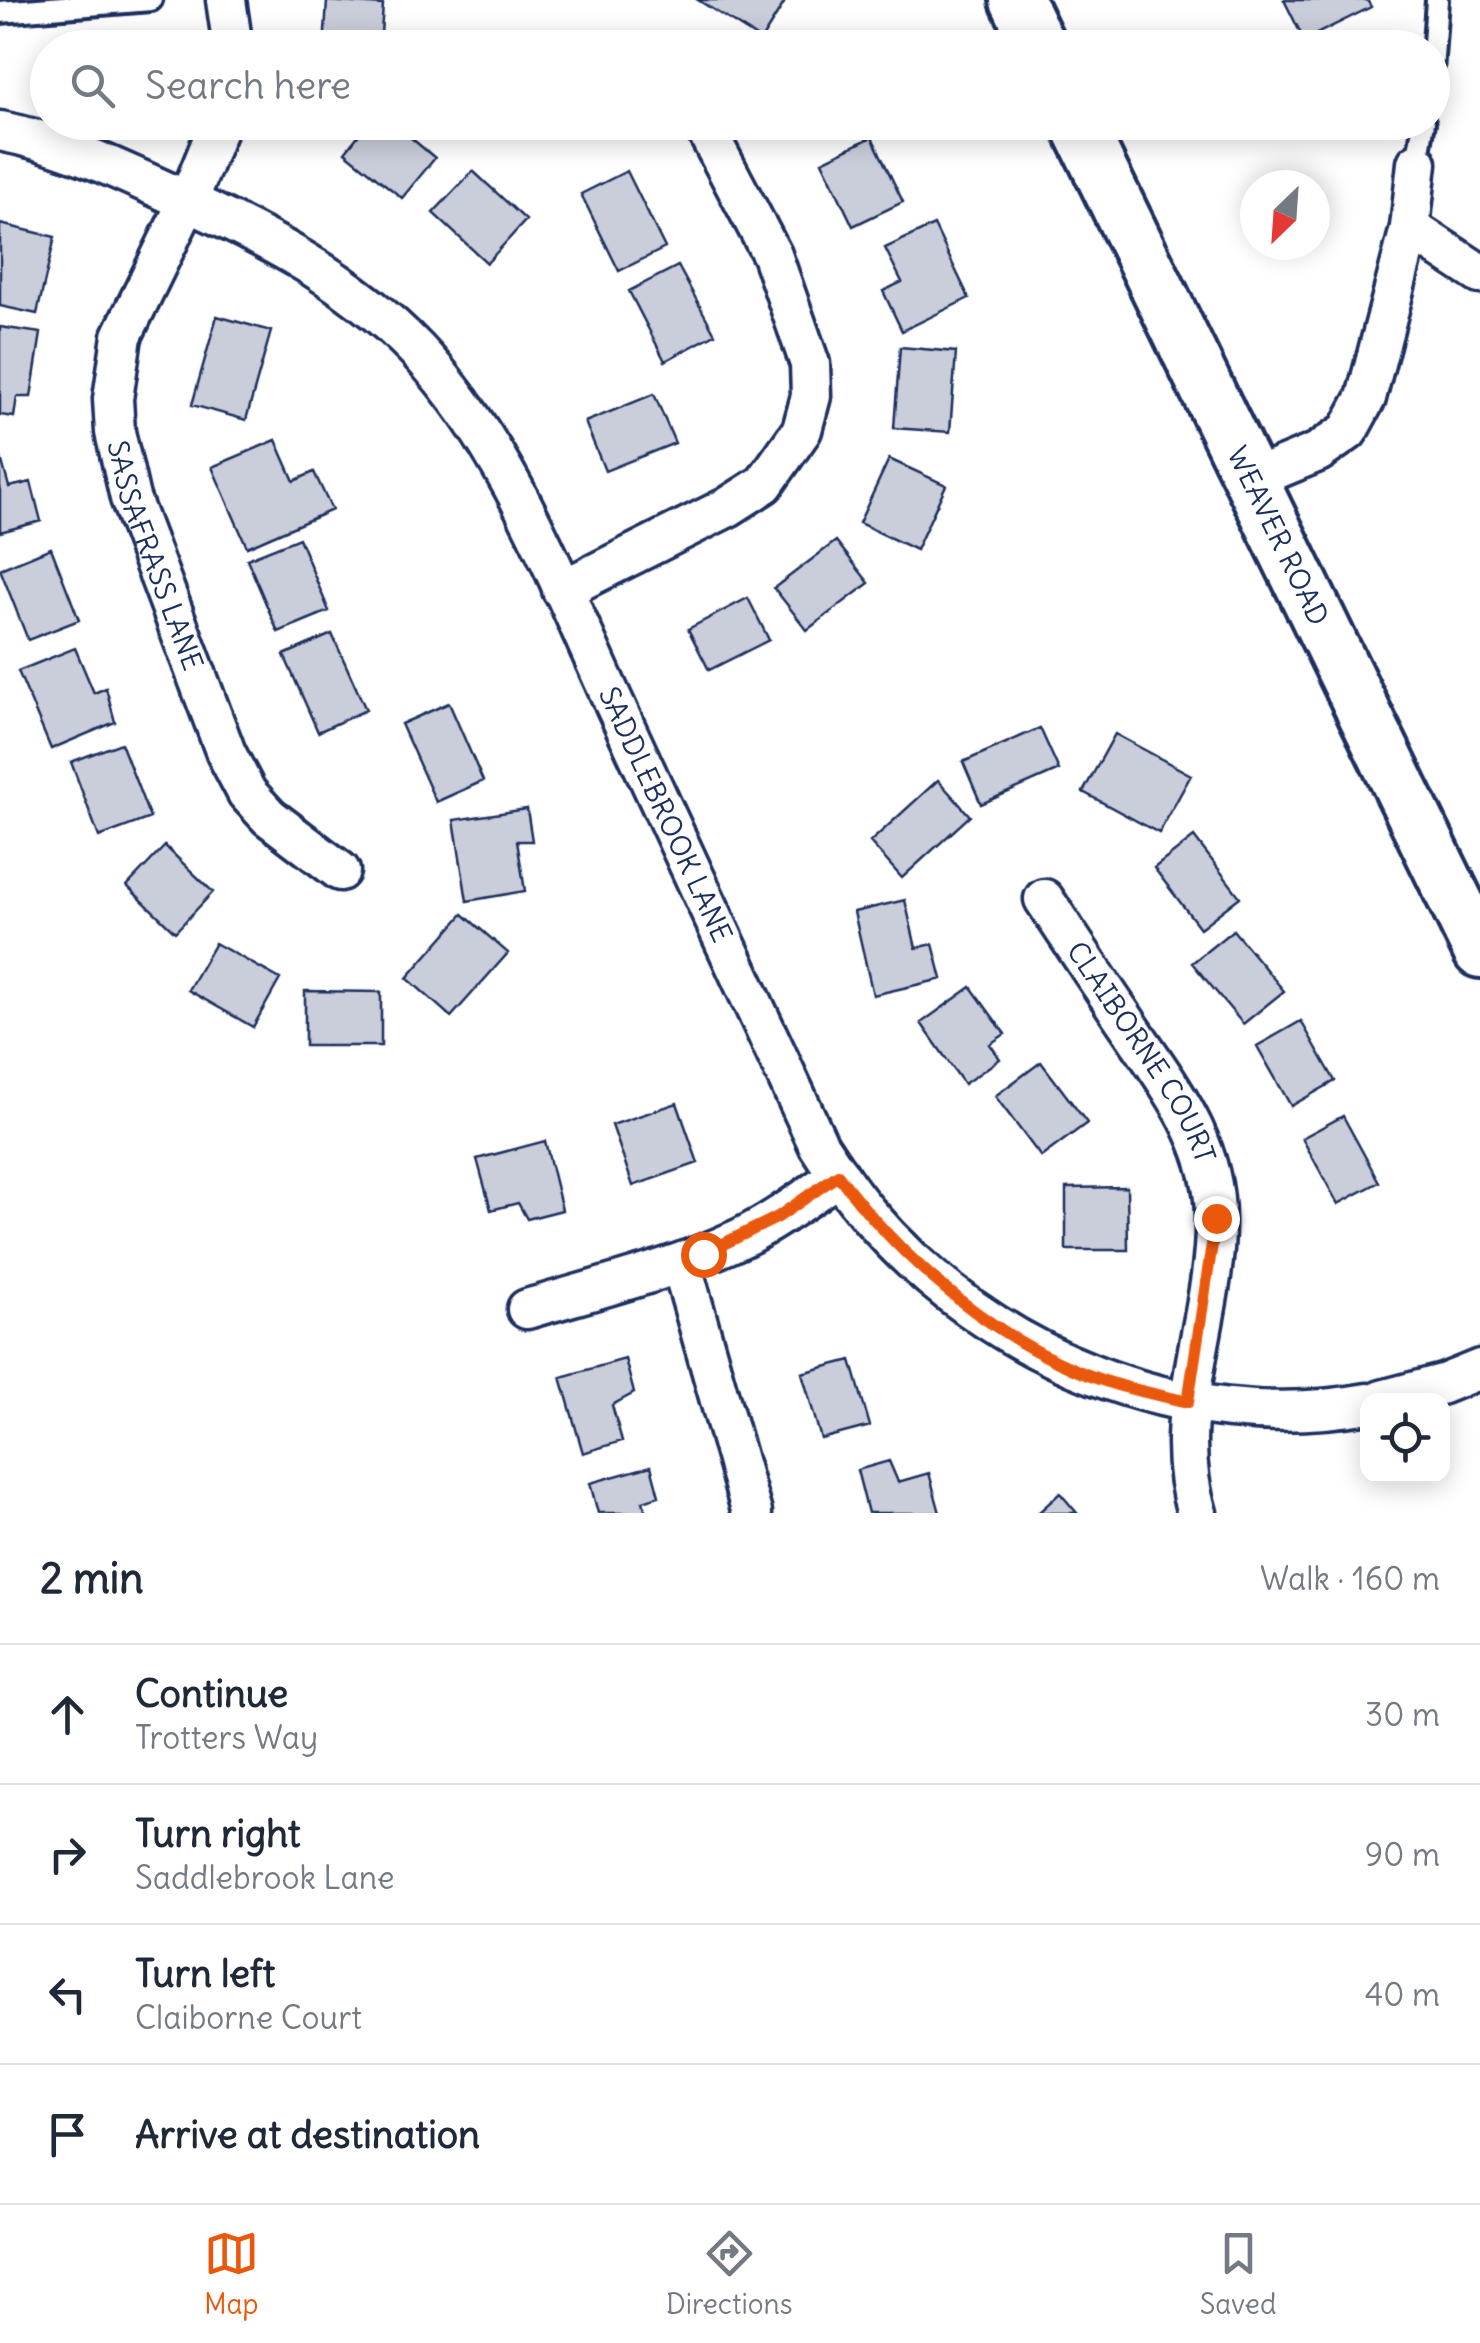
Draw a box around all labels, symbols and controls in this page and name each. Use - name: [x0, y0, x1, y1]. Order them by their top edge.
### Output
- search box: [30, 30, 1450, 140]
- icon: search: [65, 58, 120, 113]
- text: Search here: [145, 62, 351, 109]
- north arrow: [1240, 170, 1330, 260]
- street label: SASSAFRASS LANE: [99, 437, 211, 675]
- street label: WEAVER ROAD: [1219, 440, 1337, 631]
- street label: SADDLEBROOK LANE: [591, 681, 740, 948]
- street label: CLAIBORNE COURT: [1059, 935, 1223, 1167]
- route end: [1194, 1196, 1240, 1242]
- route start: [681, 1232, 727, 1278]
- map controls: [1360, 1393, 1450, 1483]
- button: locate: [1360, 1393, 1450, 1483]
- text: 2 min: [40, 1552, 144, 1604]
- text: Walk · 160 m: [1260, 1558, 1440, 1599]
- text: Continue: [135, 1670, 288, 1717]
- icon: ahead: [40, 1687, 95, 1742]
- text: 30 m: [1365, 1694, 1440, 1735]
- text: Trotters Way: [135, 1717, 318, 1758]
- text: Turn right: [135, 1810, 301, 1857]
- icon: right: [40, 1827, 95, 1882]
- text: 90 m: [1365, 1834, 1440, 1875]
- text: Saddlebrook Lane: [135, 1857, 395, 1898]
- text: Turn left: [135, 1950, 275, 1997]
- icon: left: [40, 1967, 95, 2022]
- text: 40 m: [1365, 1974, 1440, 2015]
- text: Claiborne Court: [135, 1997, 362, 2038]
- icon: arrive: [40, 2107, 95, 2162]
- text: Arrive at destination: [135, 2111, 480, 2158]
- tab: Map: [204, 2226, 259, 2322]
- tab: Directions: [666, 2226, 792, 2322]
- tab: Saved: [1200, 2226, 1276, 2322]

